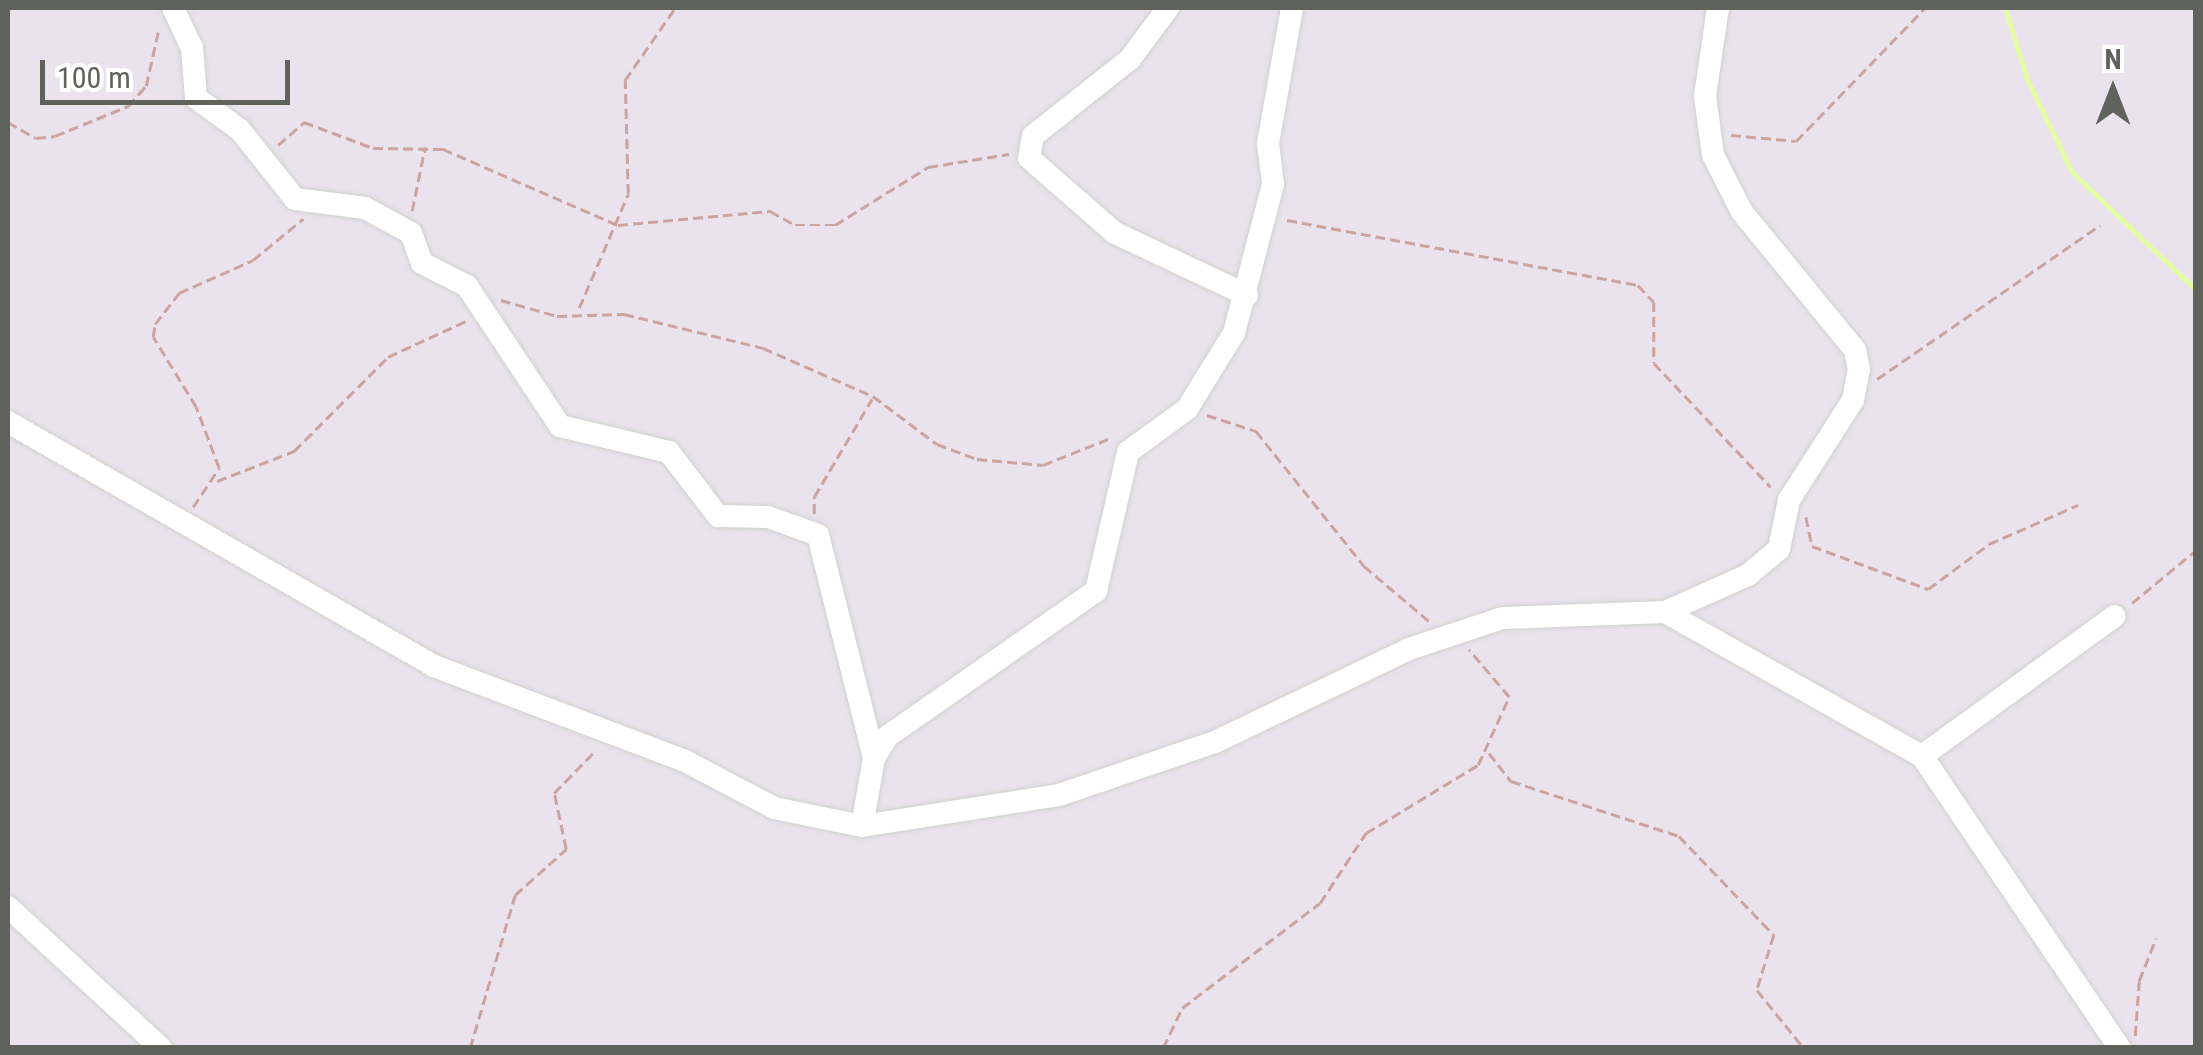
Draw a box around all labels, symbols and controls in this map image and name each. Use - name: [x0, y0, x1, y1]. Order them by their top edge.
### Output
- scale bar: [45, 40, 295, 102]
- north arrow: [2063, 40, 2163, 140]
- text: N: [2104, 43, 2122, 76]
- text: 100 m: [57, 60, 131, 95]

